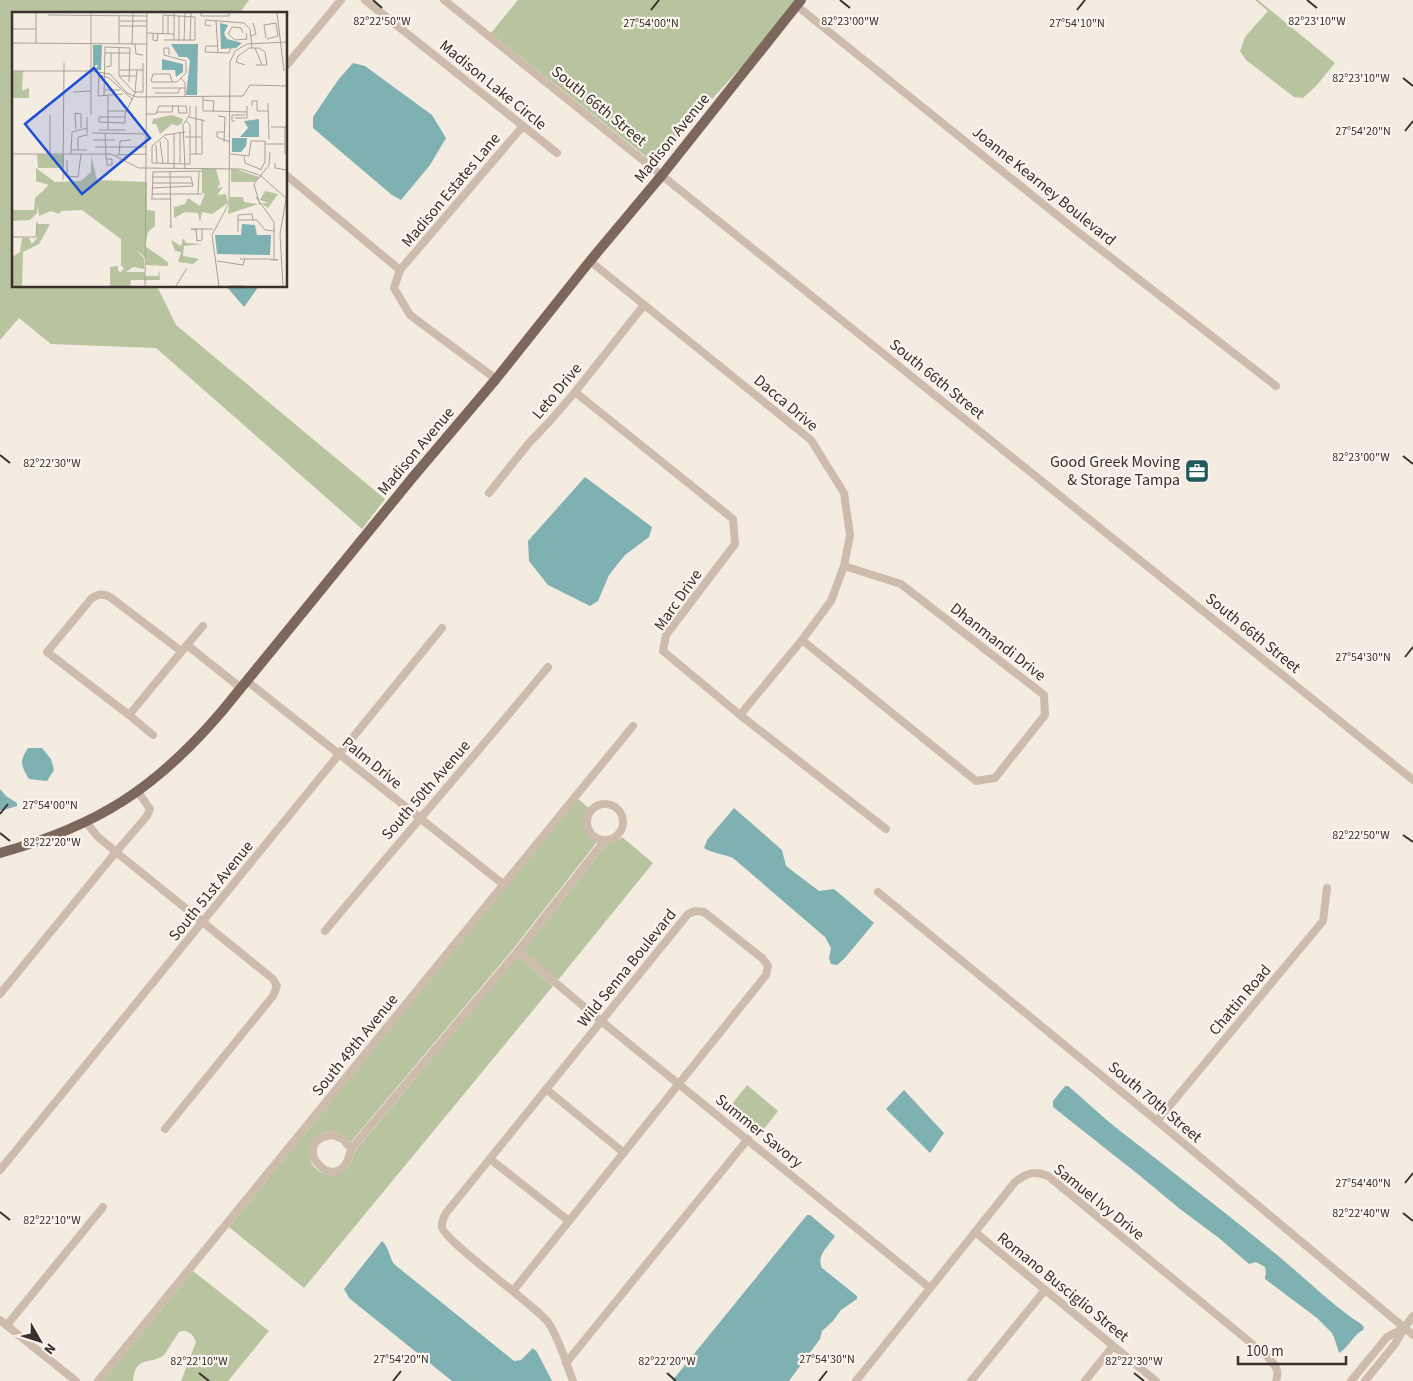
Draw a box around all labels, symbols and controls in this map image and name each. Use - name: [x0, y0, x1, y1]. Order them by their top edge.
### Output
- inset map: [12, 12, 288, 288]
- text: 82°22'50"W: [353, 13, 411, 30]
- text: 82°23'00"W: [821, 13, 879, 30]
- text: 82°23'10"W: [1288, 13, 1346, 30]
- text: 27°54'00"N: [623, 15, 679, 32]
- text: 27°54'10"N: [1049, 15, 1105, 32]
- street label: Madison Lake Circle: [435, 35, 551, 135]
- street label: South 66th Street: [547, 61, 652, 152]
- text: 82°23'10"W: [1332, 70, 1390, 87]
- street label: Madison Avenue: [629, 89, 715, 187]
- street label: Joanne Kearney Boulevard: [967, 121, 1121, 251]
- text: 27°54'20"N: [1335, 123, 1391, 140]
- street label: Madison Estates Lane: [397, 128, 505, 252]
- street label: South 66th Street: [885, 334, 990, 425]
- street label: Leto Drive: [527, 358, 587, 424]
- street label: Dacca Drive: [749, 370, 823, 437]
- street label: Madison Avenue: [372, 402, 460, 500]
- text: 82°23'00"W: [1332, 449, 1390, 466]
- place label: Good Greek Moving & Storage Tampa: [1050, 451, 1180, 491]
- text: 82°22'30"W: [23, 455, 81, 472]
- office icon: Good Greek Moving & Storage Tampa: [1184, 458, 1210, 484]
- street label: Marc Drive: [649, 565, 707, 635]
- street label: South 66th Street: [1201, 588, 1306, 679]
- street label: Dhanmandi Drive: [945, 598, 1051, 686]
- text: 27°54'30"N: [1335, 649, 1391, 666]
- street label: Palm Drive: [337, 732, 407, 794]
- street label: South 50th Avenue: [376, 735, 476, 845]
- text: 27°54'00"N: [22, 797, 78, 814]
- text: 82°22'50"W: [1332, 827, 1390, 844]
- text: 82°22'20"W: [23, 834, 81, 851]
- street label: South 51st Avenue: [164, 836, 258, 946]
- street label: Wild Senna Boulevard: [572, 904, 682, 1032]
- street label: Chattin Road: [1204, 960, 1276, 1040]
- street label: South 49th Avenue: [307, 989, 403, 1101]
- street label: South 70th Street: [1103, 1056, 1207, 1148]
- street label: Summer Savory: [711, 1089, 808, 1173]
- street label: Samuel Ivy Drive: [1049, 1159, 1149, 1245]
- text: 27°54'40"N: [1335, 1175, 1391, 1192]
- text: 82°22'40"W: [1332, 1205, 1390, 1222]
- text: 82°22'10"W: [23, 1212, 81, 1229]
- street label: Romano Busciglio Street: [992, 1227, 1134, 1347]
- north arrow: [15, 1316, 65, 1366]
- scale bar: [1238, 1334, 1346, 1366]
- text: N: [39, 1339, 60, 1358]
- text: 100 m: [1246, 1341, 1284, 1362]
- text: 27°54'20"N: [373, 1351, 429, 1368]
- text: 27°54'30"N: [799, 1351, 855, 1368]
- text: 82°22'10"W: [170, 1353, 228, 1370]
- text: 82°22'20"W: [638, 1353, 696, 1370]
- text: 82°22'30"W: [1105, 1353, 1163, 1370]

